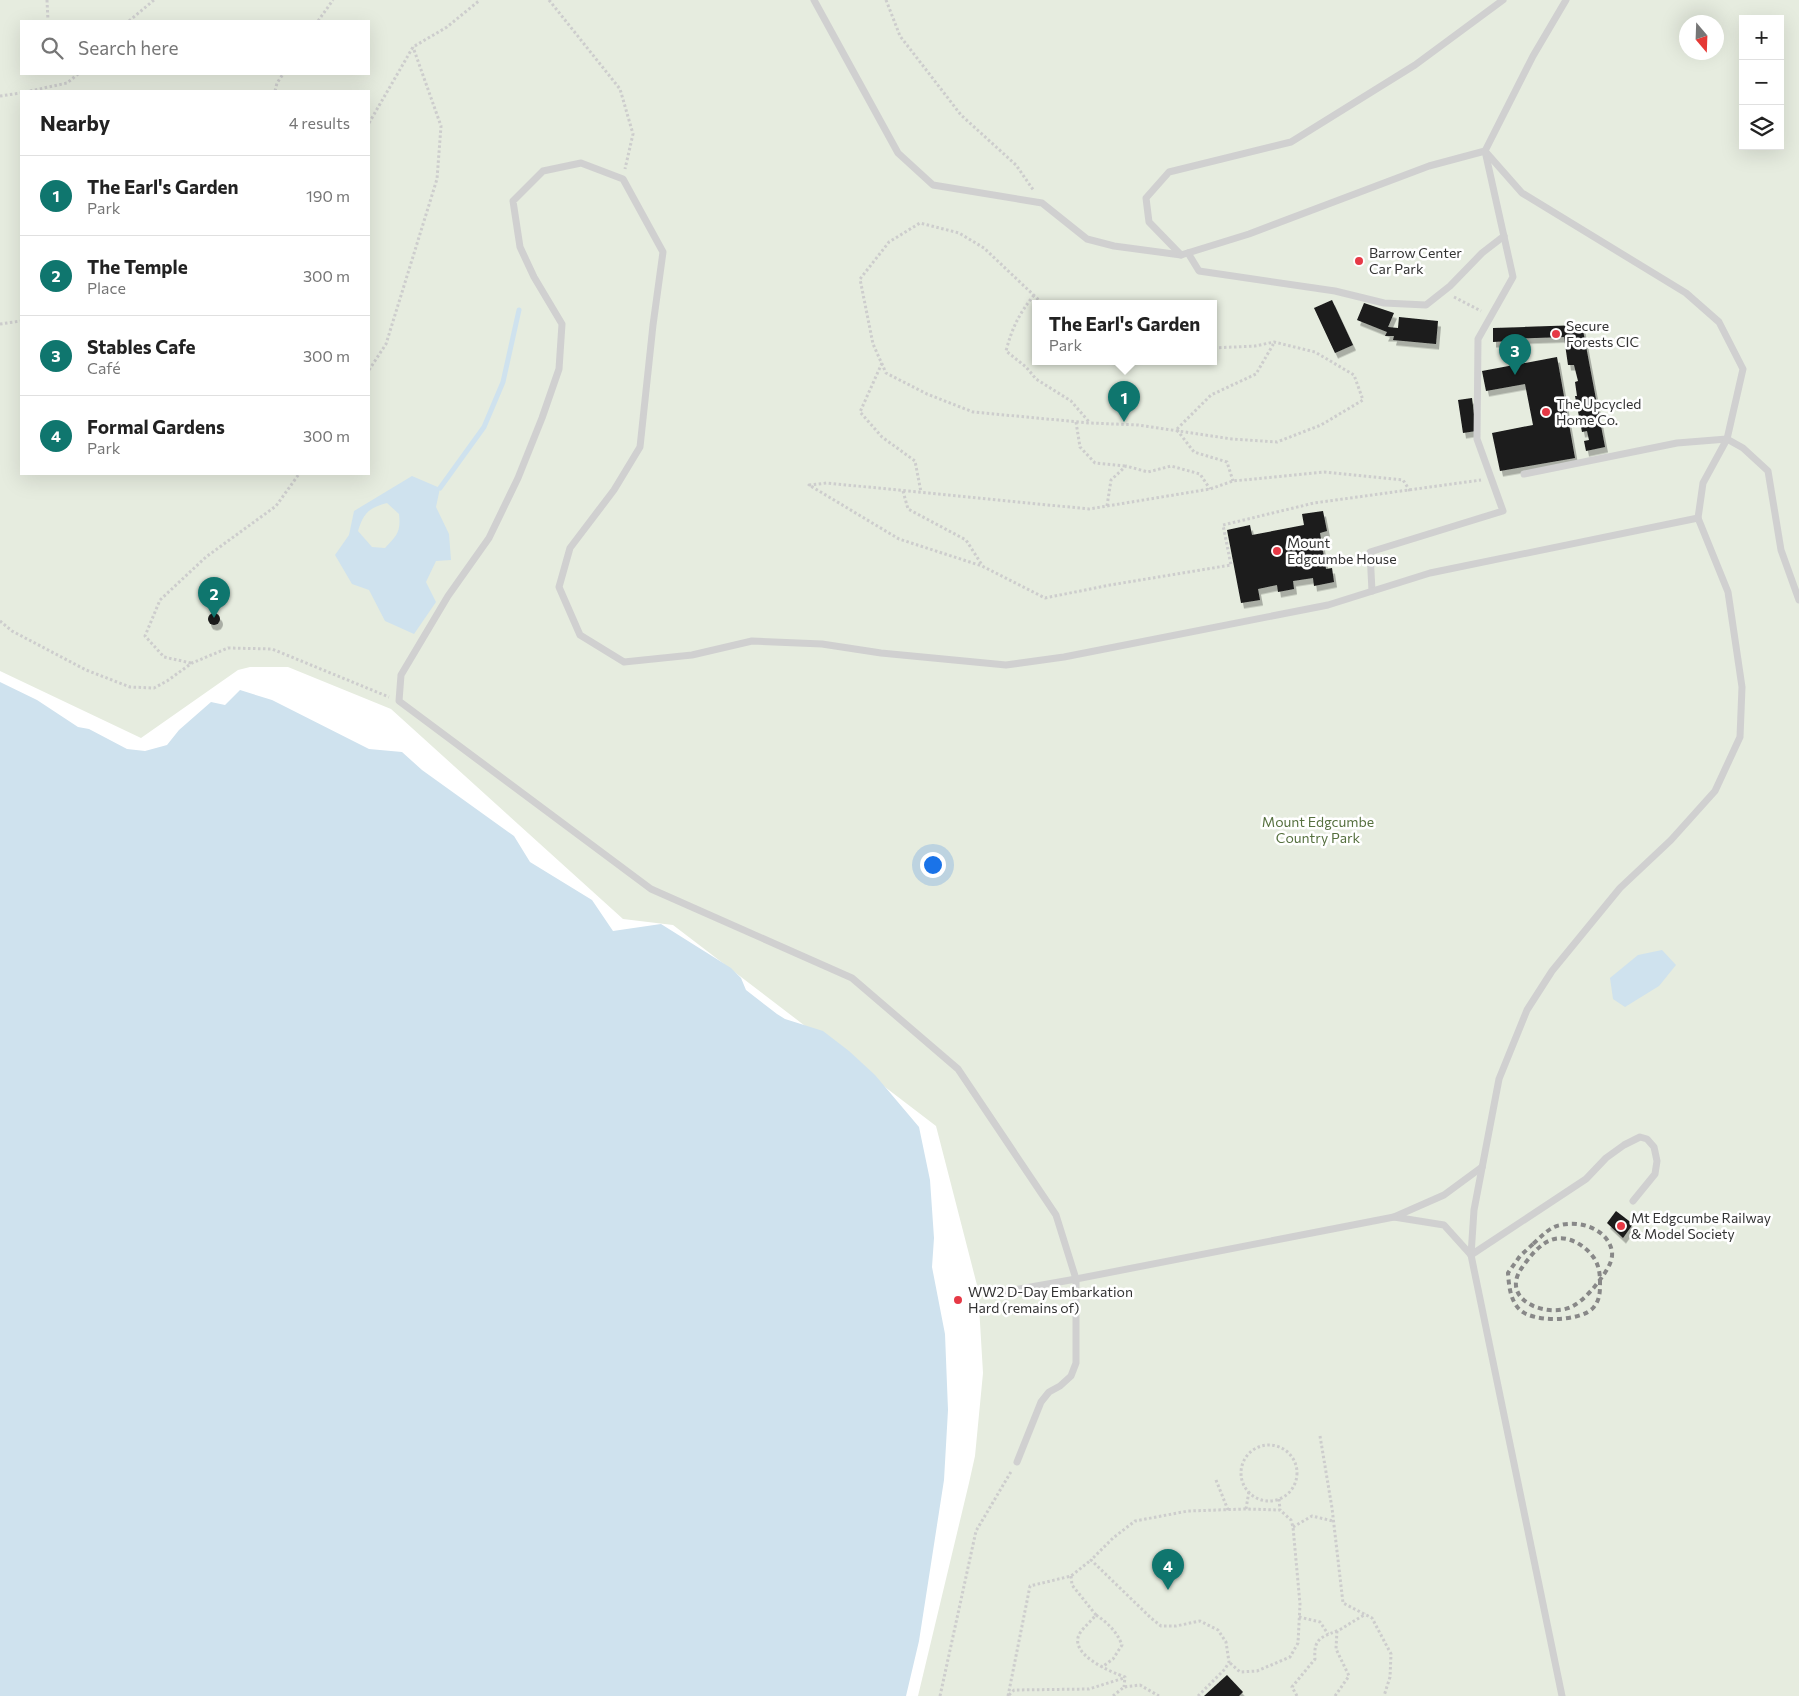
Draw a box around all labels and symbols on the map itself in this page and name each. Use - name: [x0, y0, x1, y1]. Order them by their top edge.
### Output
- north arrow: [1679, 15, 1724, 60]
- place label: Barrow Center Car Park: [1369, 244, 1462, 277]
- marker: Barrow Center Car Park: [1353, 255, 1365, 267]
- place label: Secure Forests CIC: [1566, 317, 1639, 350]
- marker: Secure Forests CIC: [1550, 328, 1562, 340]
- pin: 3: [1499, 334, 1531, 375]
- pin: 1: [1108, 381, 1140, 422]
- place label: The Upcycled Home Co.: [1556, 395, 1641, 428]
- marker: The Upcycled Home Co.: [1540, 406, 1552, 418]
- place label: Mount Edgcumbe House: [1287, 534, 1397, 567]
- marker: Mount Edgcumbe House: [1271, 545, 1283, 557]
- pin: 2: [198, 577, 230, 618]
- park label: Mount Edgcumbe Country Park: [1262, 813, 1374, 846]
- your location: [920, 852, 946, 878]
- place label: Mt Edgcumbe Railway & Model Society: [1631, 1209, 1771, 1242]
- marker: Mt Edgcumbe Railway & Model Society: [1615, 1220, 1627, 1232]
- place label: WW2 D-Day Embarkation Hard (remains of): [968, 1283, 1133, 1316]
- marker: WW2 D-Day Embarkation Hard (remains of): [952, 1294, 964, 1306]
- pin: 4: [1152, 1549, 1184, 1590]

